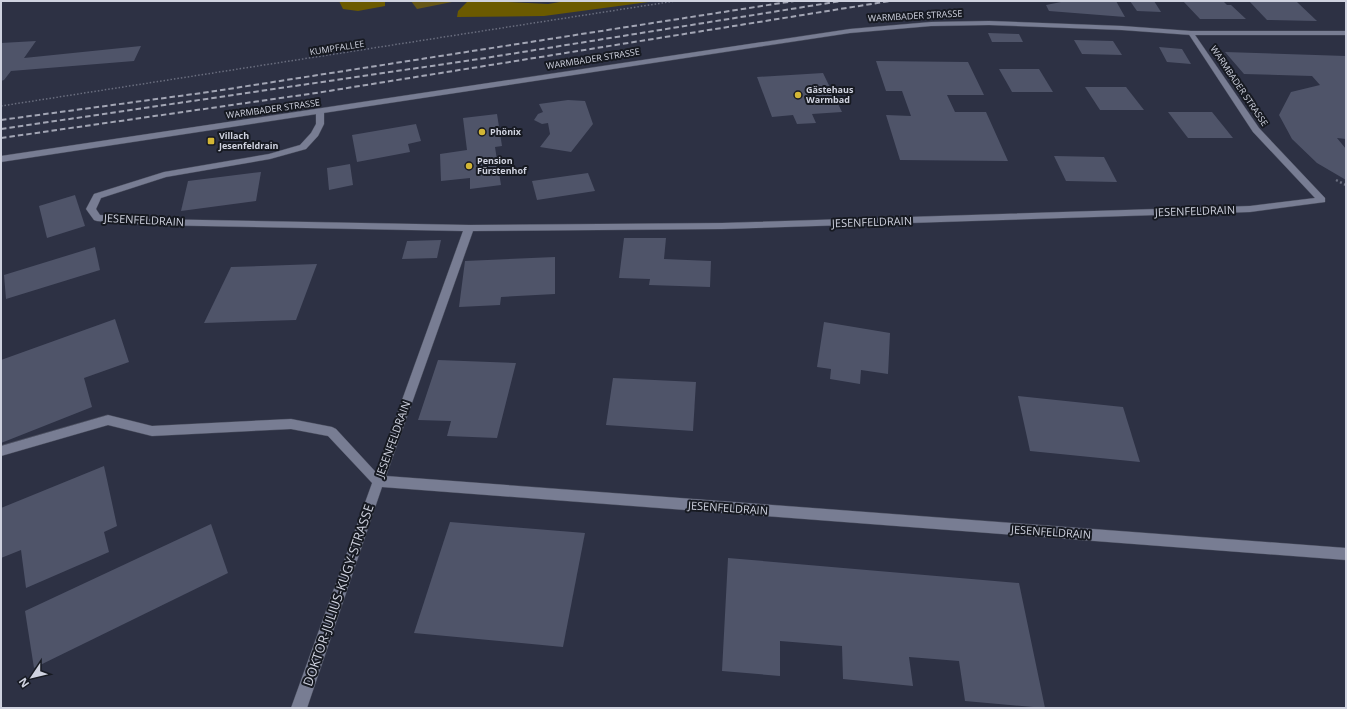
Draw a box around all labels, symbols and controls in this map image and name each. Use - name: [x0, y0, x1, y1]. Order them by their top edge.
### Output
- street label: WARMBADER STRASSE: [867, 7, 963, 24]
- street label: KUMPFALLEE: [309, 37, 365, 58]
- street label: WARMBADER STRASSE: [1208, 43, 1271, 129]
- street label: WARMBADER STRASSE: [545, 45, 641, 72]
- place label: Gästehaus Warmbad: [806, 83, 854, 106]
- marker: Gästehaus Warmbad: [793, 90, 803, 100]
- street label: WARMBADER STRASSE: [225, 95, 321, 122]
- place label: Phönix: [490, 125, 522, 138]
- marker: Phönix: [477, 127, 487, 137]
- place label: Villach Jesenfeldrain: [218, 129, 279, 152]
- marker: Villach Jesenfeldrain: [206, 136, 216, 146]
- place label: Pension Fürstenhof: [477, 154, 527, 177]
- marker: Pension Fürstenhof: [464, 161, 474, 171]
- street label: JESENFELDRAIN: [1154, 202, 1235, 219]
- street label: JESENFELDRAIN: [103, 210, 184, 229]
- street label: JESENFELDRAIN: [831, 213, 912, 230]
- street label: JESENFELDRAIN: [371, 399, 413, 480]
- street label: JESENFELDRAIN: [687, 497, 769, 518]
- street label: DOKTOR-JULIUS-KUGY-STRASSE: [298, 502, 378, 688]
- street label: JESENFELDRAIN: [1010, 521, 1092, 542]
- north arrow: [12, 657, 52, 697]
- text: N: [15, 675, 32, 691]

